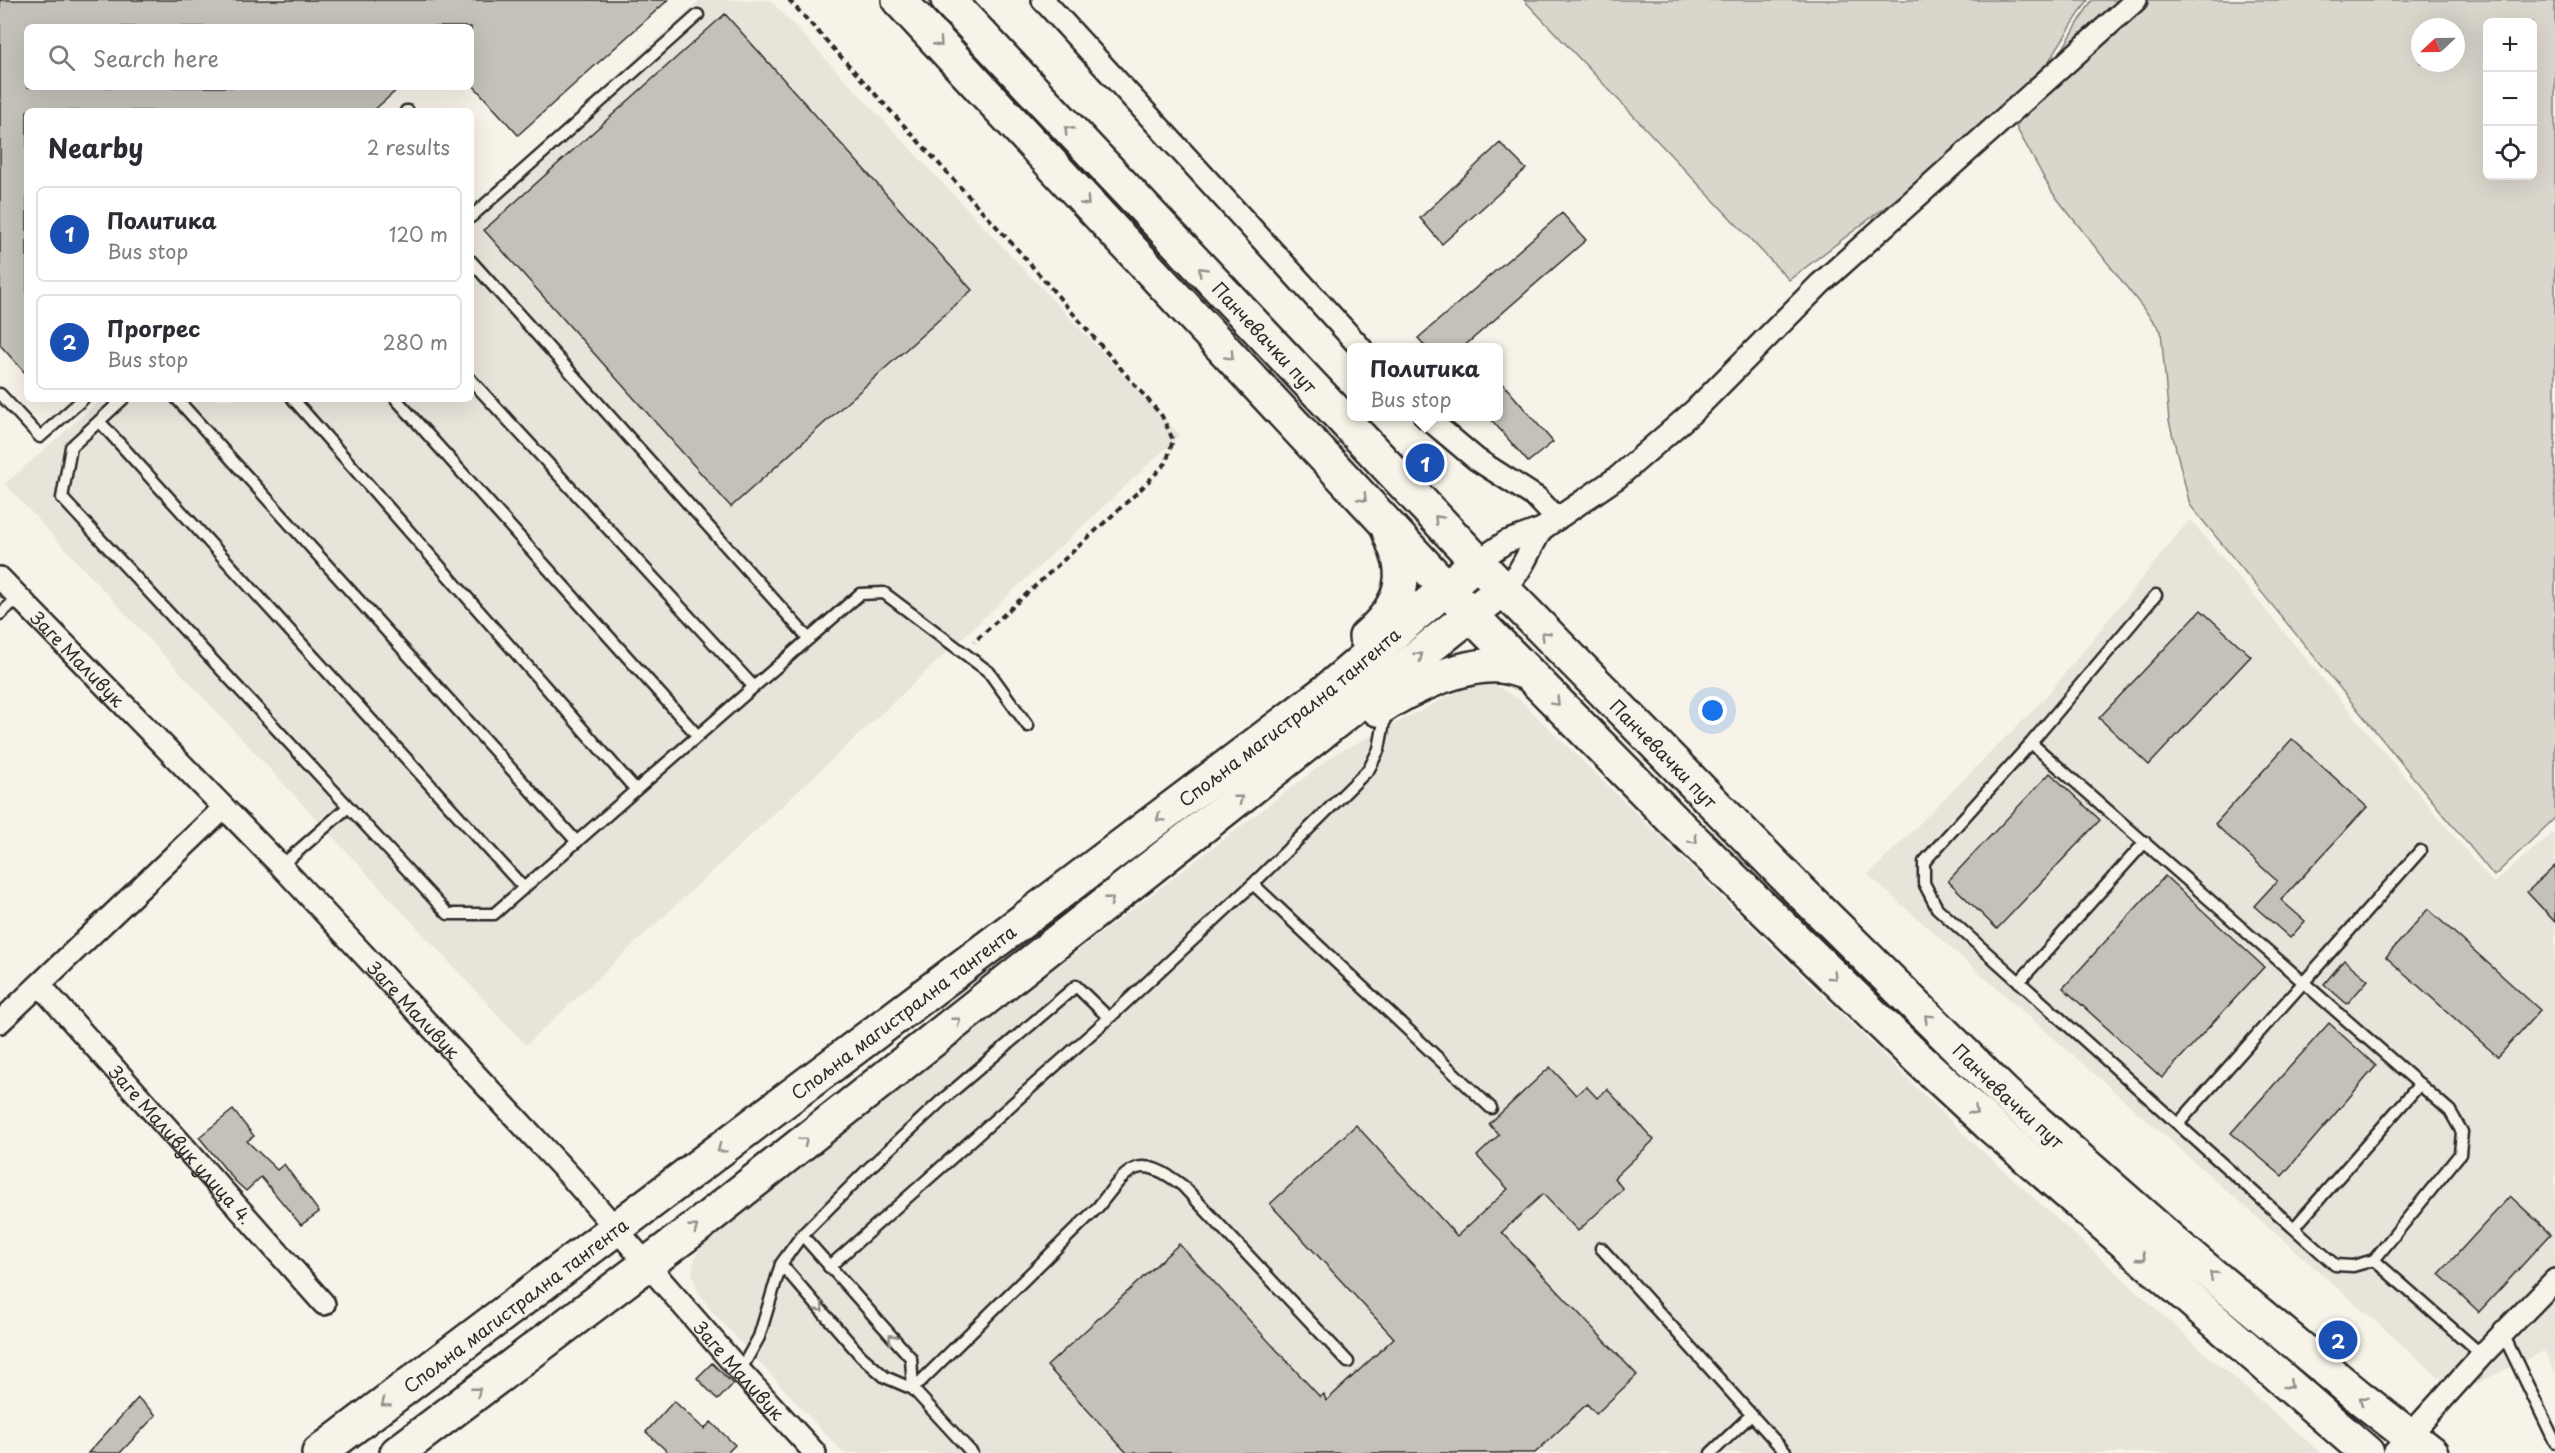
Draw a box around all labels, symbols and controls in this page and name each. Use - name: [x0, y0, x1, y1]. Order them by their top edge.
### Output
- north arrow: [2411, 18, 2465, 72]
- map controls: [2483, 18, 2537, 180]
- button: +: [2483, 18, 2537, 72]
- search box: [24, 24, 474, 90]
- one-way arrow: [932, 36, 943, 47]
- icon: search: [45, 41, 78, 74]
- text: Search here: [93, 41, 219, 74]
- button: −: [2483, 72, 2537, 126]
- one-way arrow: [1064, 126, 1075, 137]
- button: locate: [2483, 126, 2537, 180]
- text: Nearby: [48, 128, 143, 167]
- text: 2 results: [367, 132, 450, 162]
- one-way arrow: [1078, 194, 1089, 205]
- text: Политика: [107, 203, 217, 236]
- text: 1: [65, 219, 74, 249]
- text: 120 m: [389, 219, 448, 249]
- text: Bus stop: [107, 236, 188, 266]
- one-way arrow: [1198, 267, 1209, 277]
- street label: Панчевачки пут: [1206, 275, 1324, 399]
- text: Прогрес: [107, 311, 200, 344]
- text: 2: [62, 327, 77, 357]
- text: 280 m: [383, 327, 448, 357]
- popup: [1347, 343, 1503, 421]
- text: Bus stop: [107, 344, 188, 374]
- one-way arrow: [1222, 348, 1233, 359]
- text: Политика: [1370, 351, 1480, 384]
- text: Bus stop: [1370, 384, 1451, 414]
- pin: 1: [1406, 440, 1444, 486]
- one-way arrow: [1356, 491, 1367, 502]
- one-way arrow: [1434, 515, 1445, 526]
- street label: Заге Маливук: [25, 604, 132, 712]
- street label: Спољна магистрална тангента: [1172, 620, 1406, 812]
- one-way arrow: [1542, 631, 1553, 642]
- one-way arrow: [1412, 653, 1423, 664]
- street label: Панчевачки пут: [1604, 692, 1724, 814]
- one-way arrow: [1549, 695, 1559, 706]
- your location: [1698, 696, 1727, 725]
- one-way arrow: [1232, 795, 1243, 806]
- one-way arrow: [1156, 810, 1167, 821]
- one-way arrow: [1686, 832, 1697, 843]
- one-way arrow: [1104, 896, 1115, 907]
- street label: Спољна магистрална тангента: [785, 917, 1021, 1105]
- street label: Заге Маливук: [362, 954, 467, 1064]
- one-way arrow: [1825, 969, 1836, 980]
- one-way arrow: [1924, 1015, 1935, 1026]
- one-way arrow: [951, 1017, 962, 1028]
- street label: Панчевачки пут: [1947, 1037, 2071, 1154]
- street label: Заге Маливук улица 4.: [103, 1059, 260, 1230]
- one-way arrow: [1967, 1103, 1978, 1114]
- one-way arrow: [797, 1138, 808, 1149]
- one-way arrow: [716, 1141, 727, 1152]
- street label: Спољна магистрална тангента: [397, 1211, 633, 1399]
- one-way arrow: [687, 1225, 698, 1236]
- one-way arrow: [2135, 1250, 2146, 1261]
- one-way arrow: [2209, 1271, 2220, 1282]
- one-way arrow: [812, 1301, 823, 1312]
- street label: Заге Маливук: [688, 1314, 792, 1426]
- pin: 2: [2318, 1318, 2358, 1362]
- one-way arrow: [888, 1334, 899, 1345]
- one-way arrow: [2282, 1378, 2293, 1389]
- one-way arrow: [470, 1388, 481, 1399]
- one-way arrow: [381, 1395, 392, 1406]
- one-way arrow: [2359, 1396, 2370, 1407]

